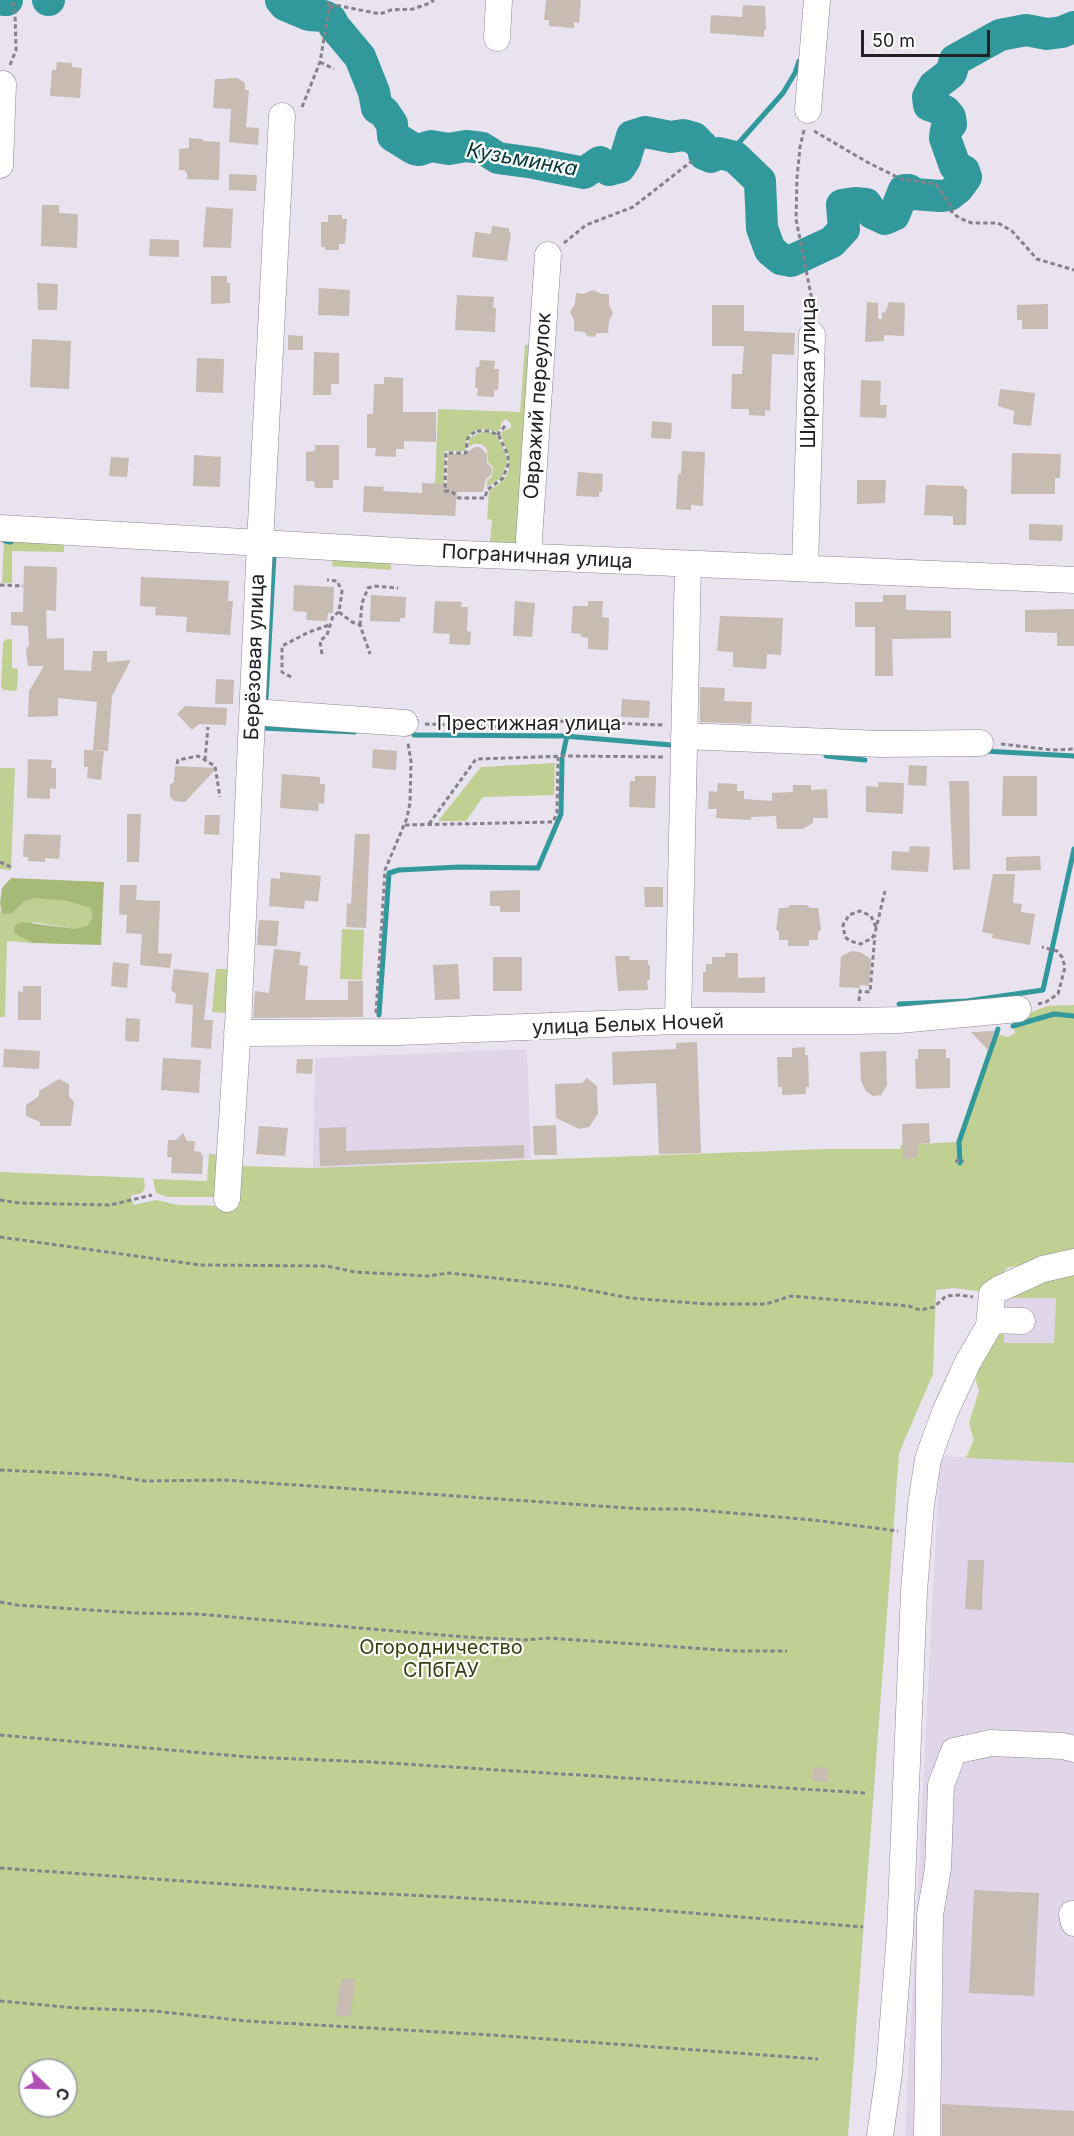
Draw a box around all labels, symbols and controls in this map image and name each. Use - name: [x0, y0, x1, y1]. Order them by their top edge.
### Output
- scale bar: [864, 18, 993, 56]
- text: 50 m: [872, 30, 915, 51]
- water label: Кузьминка: [465, 138, 579, 182]
- street label: Широкая улица: [797, 298, 821, 448]
- street label: Овражий переулок: [519, 312, 557, 500]
- street label: Пограничная улица: [441, 540, 633, 574]
- street label: Берёзовая улица: [240, 573, 270, 741]
- street label: Престижная улица: [437, 712, 621, 736]
- street label: улица Белых Ночей: [532, 1010, 724, 1040]
- park label: Огородничество СПбГАУ: [359, 1636, 523, 1683]
- north arrow: [18, 2058, 78, 2118]
- text: С: [51, 2085, 74, 2104]

